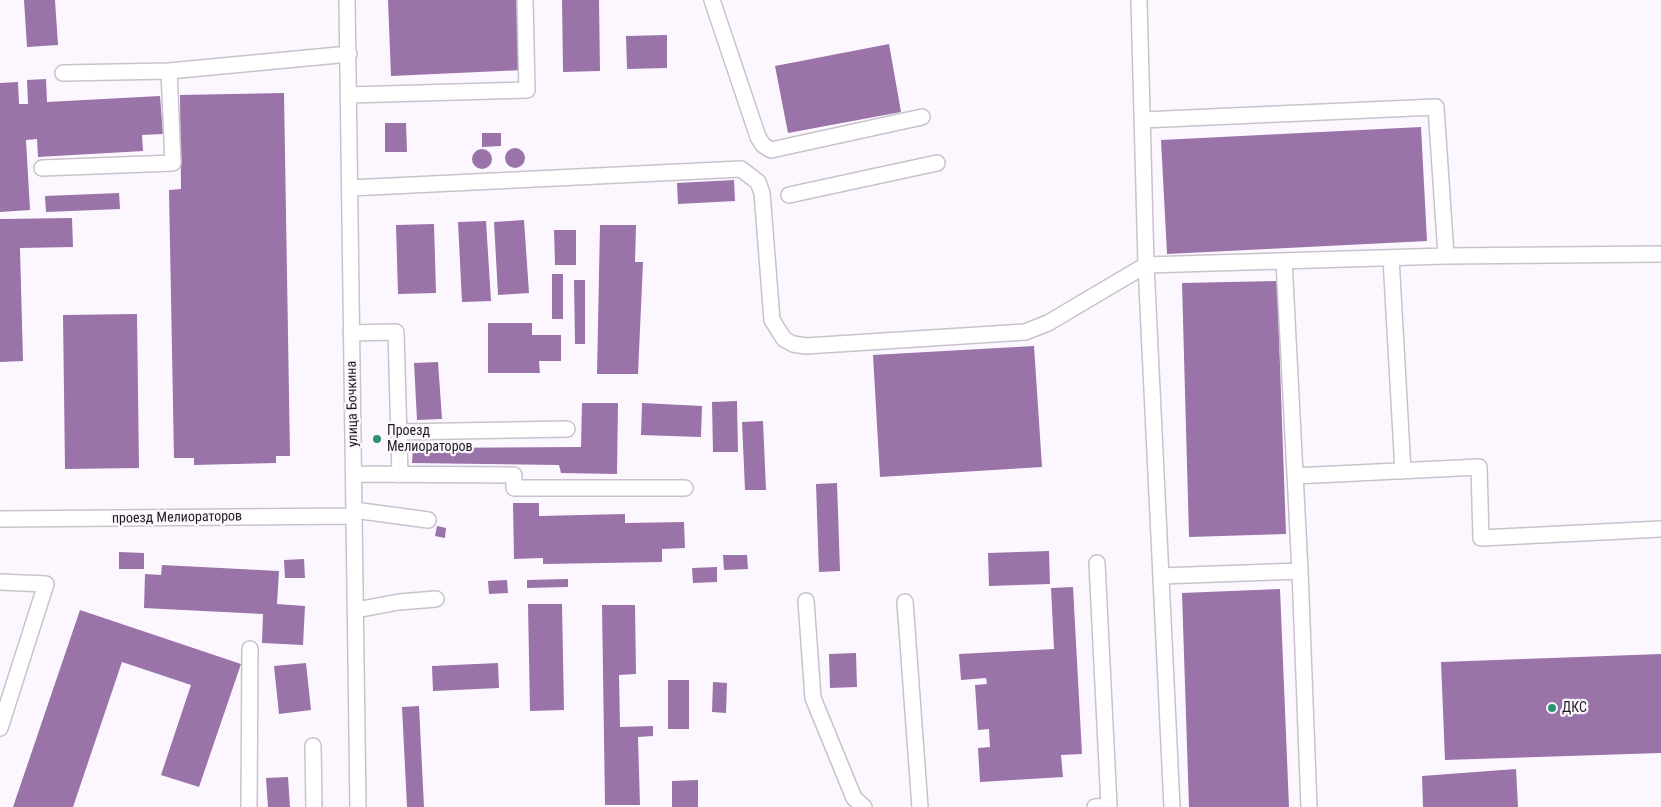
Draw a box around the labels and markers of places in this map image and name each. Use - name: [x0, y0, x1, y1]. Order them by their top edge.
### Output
- place label: Проезд Мелиораторов: [387, 423, 473, 456]
- marker: Проезд Мелиораторов: [371, 433, 383, 445]
- place label: ДКС: [1562, 700, 1587, 716]
- marker: ДКС: [1546, 702, 1558, 714]

